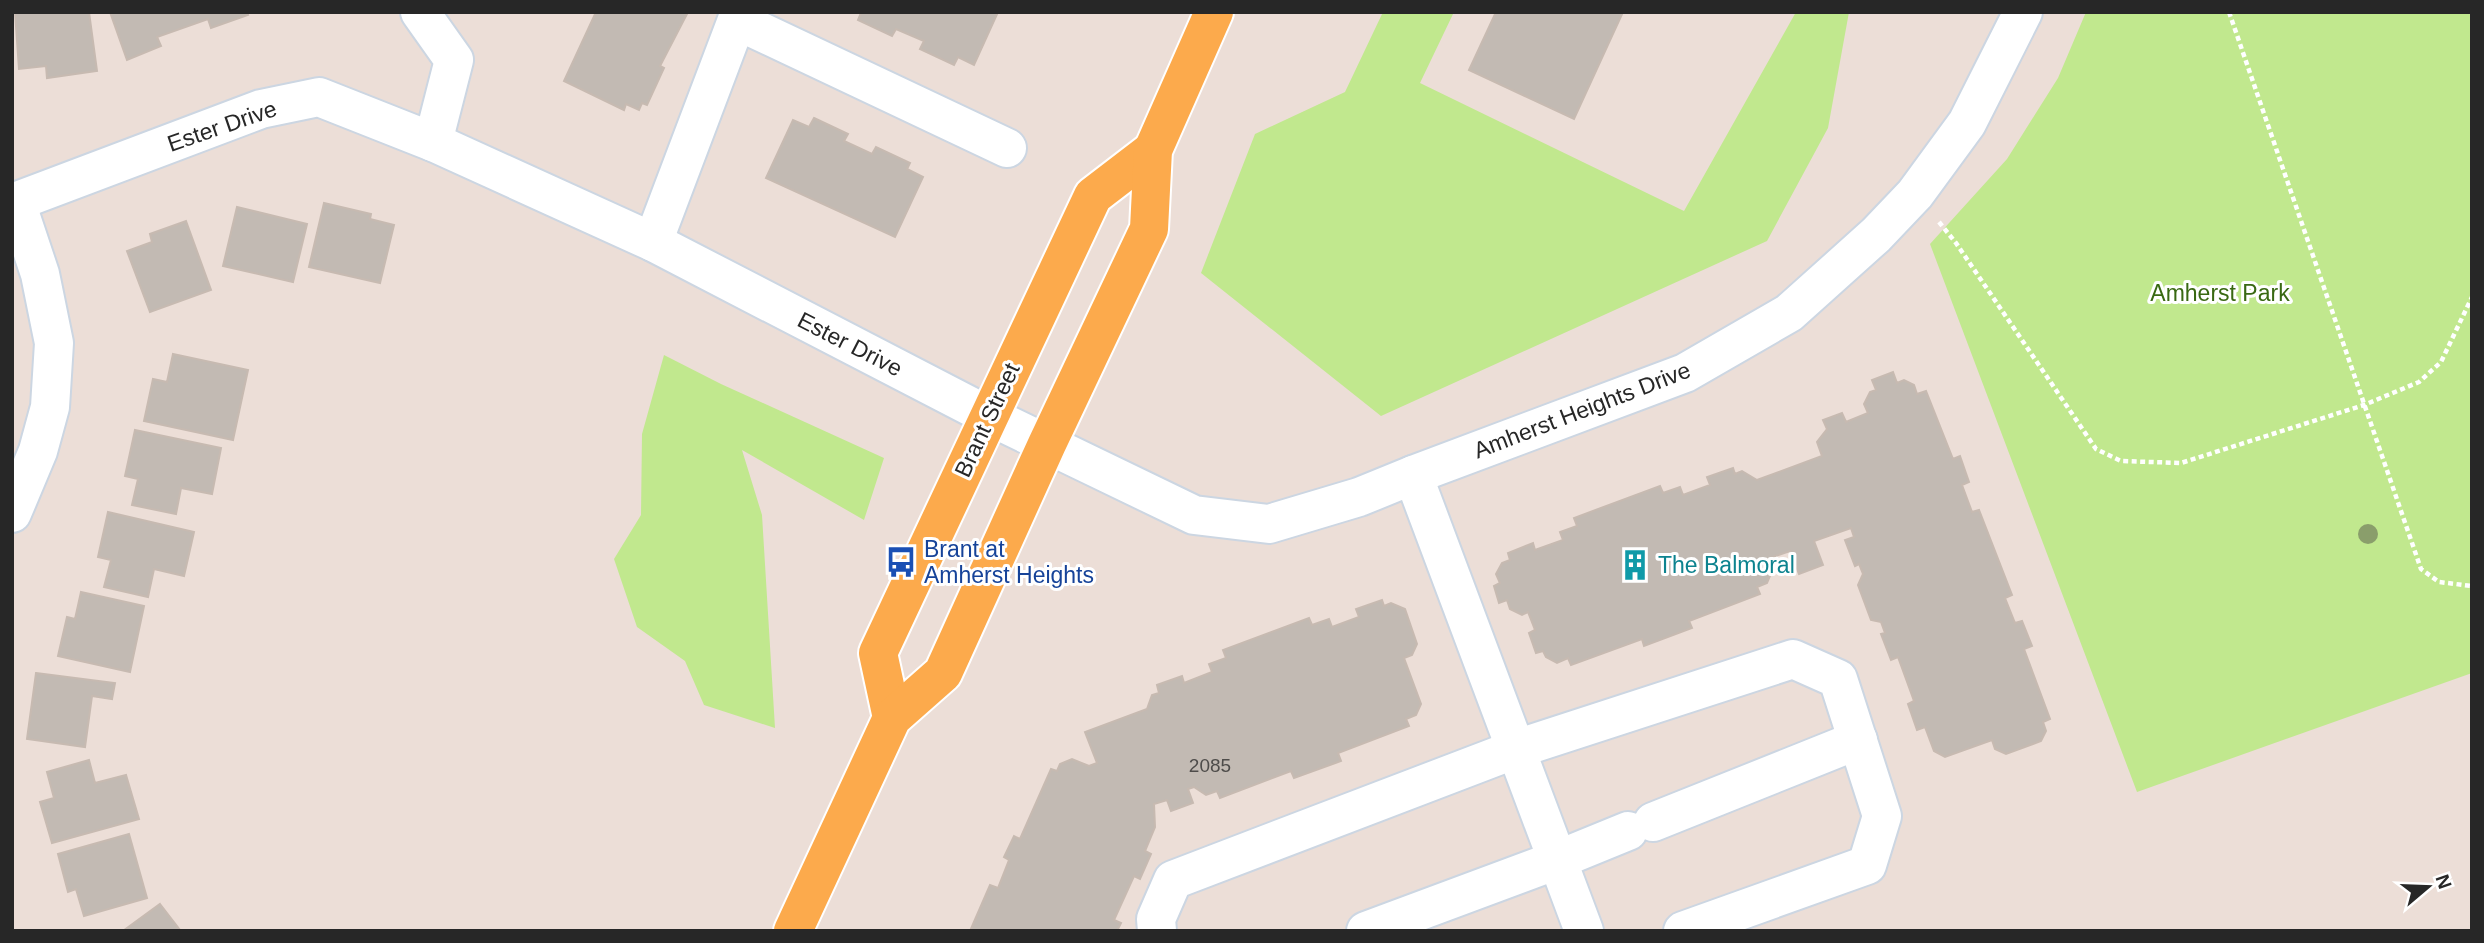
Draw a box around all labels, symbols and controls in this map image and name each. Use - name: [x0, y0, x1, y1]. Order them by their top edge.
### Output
- street label: Ester Drive: [164, 95, 280, 157]
- park label: Amherst Park: [2150, 280, 2290, 306]
- street label: Ester Drive: [793, 307, 907, 381]
- street label: Amherst Heights Drive: [1470, 357, 1694, 463]
- street label: Brant Street: [949, 358, 1025, 481]
- place label: Brant at Amherst Heights: [924, 536, 1094, 588]
- bus stop icon: Brant at Amherst Heights: [884, 545, 918, 579]
- building icon: The Balmoral: [1618, 548, 1652, 582]
- place label: The Balmoral: [1658, 552, 1795, 578]
- house number: 2085: [1189, 755, 1231, 776]
- north arrow: [2393, 852, 2463, 922]
- text: N: [2431, 872, 2456, 892]

